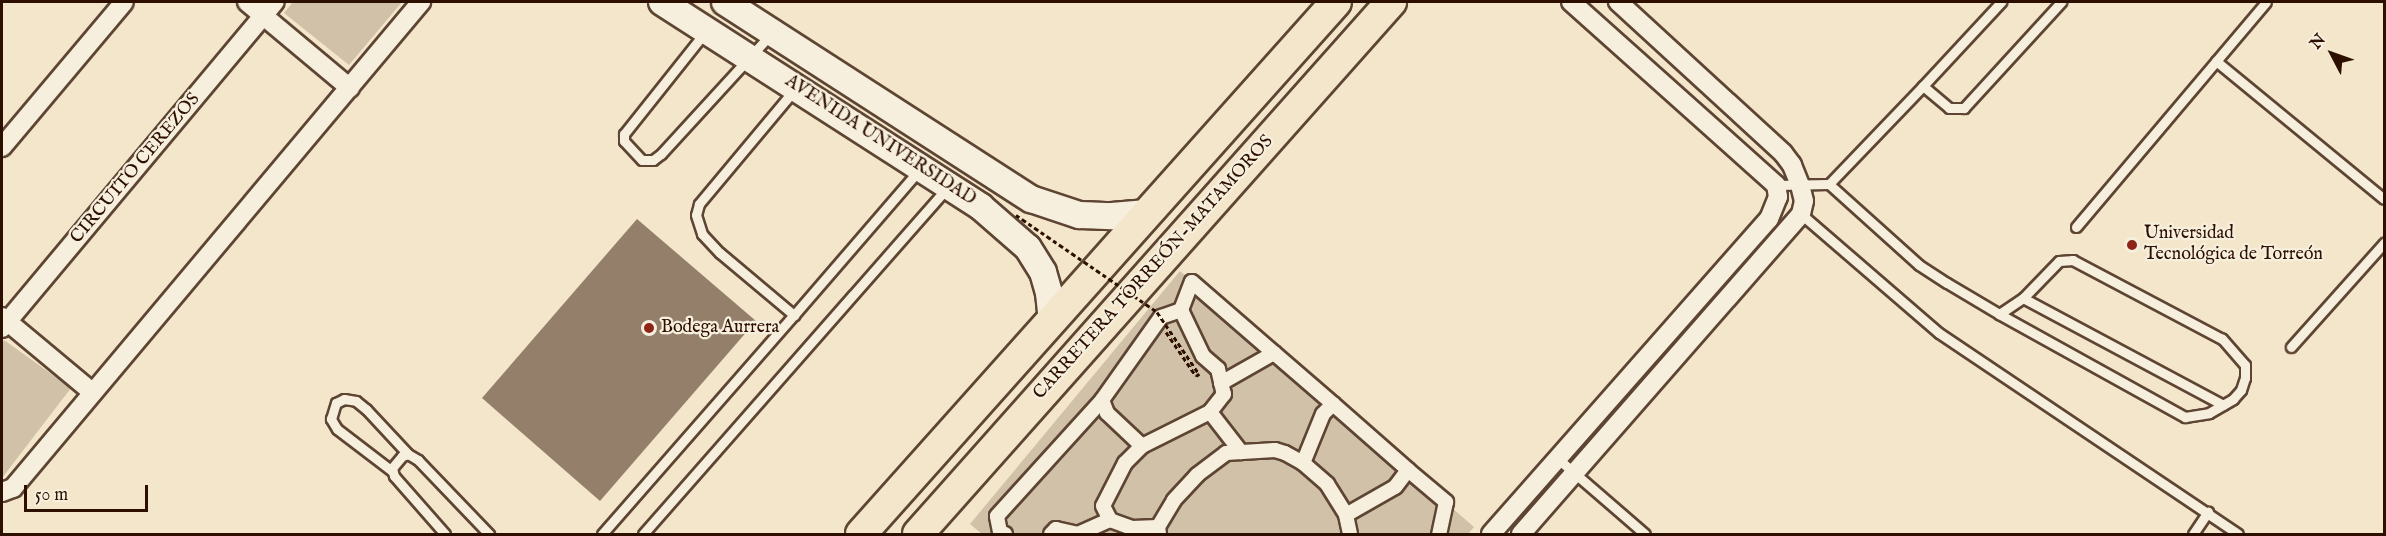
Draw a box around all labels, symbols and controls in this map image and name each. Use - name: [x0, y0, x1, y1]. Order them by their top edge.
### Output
- north arrow: [2302, 24, 2362, 84]
- text: N: [2306, 30, 2331, 54]
- street label: AVENIDA UNIVERSIDAD: [781, 71, 979, 211]
- street label: CIRCUITO CEREZOS: [67, 89, 205, 249]
- street label: CARRETERA TORREÓN-MATAMOROS: [1029, 131, 1279, 405]
- place label: Universidad Tecnológica de Torreón: [2144, 224, 2323, 266]
- marker: Universidad Tecnológica de Torreón: [2125, 238, 2139, 252]
- place label: Bodega Aurrera: [661, 317, 779, 339]
- marker: Bodega Aurrera: [642, 321, 656, 335]
- scale bar: [27, 473, 152, 511]
- text: 50 m: [35, 484, 68, 507]

